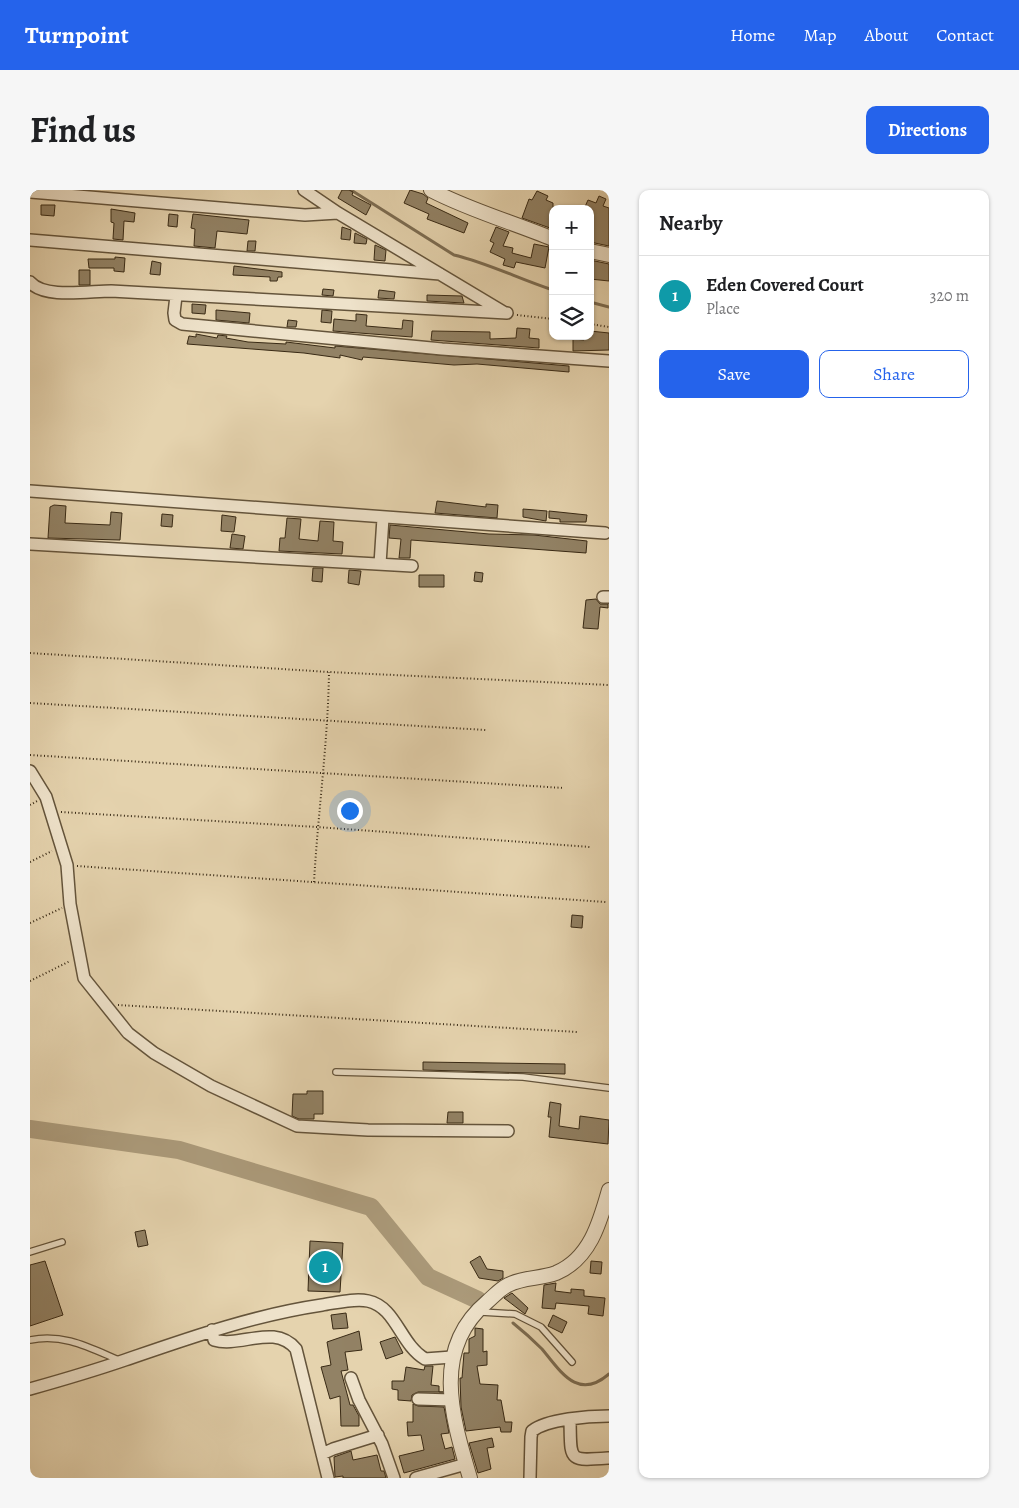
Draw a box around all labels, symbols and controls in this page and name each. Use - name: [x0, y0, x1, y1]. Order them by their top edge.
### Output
- text: Turnpoint: [25, 19, 129, 51]
- text: Home: [730, 23, 775, 47]
- text: Map: [803, 23, 836, 47]
- text: About: [864, 23, 908, 47]
- text: Contact: [936, 23, 994, 47]
- text: Find us: [30, 106, 136, 154]
- button: Directions: [866, 106, 989, 154]
- map controls: [549, 205, 594, 340]
- button: +: [549, 205, 594, 250]
- text: Nearby: [659, 209, 722, 237]
- button: −: [549, 250, 594, 295]
- text: Eden Covered Court: [706, 272, 864, 298]
- text: 1: [672, 285, 678, 307]
- text: 320 m: [930, 285, 969, 307]
- button: layers: [549, 295, 594, 340]
- text: Place: [706, 298, 740, 320]
- button: Save: [659, 350, 809, 398]
- button: Share: [819, 350, 969, 398]
- your location: [337, 798, 363, 824]
- pin: 1: [309, 1248, 341, 1286]

